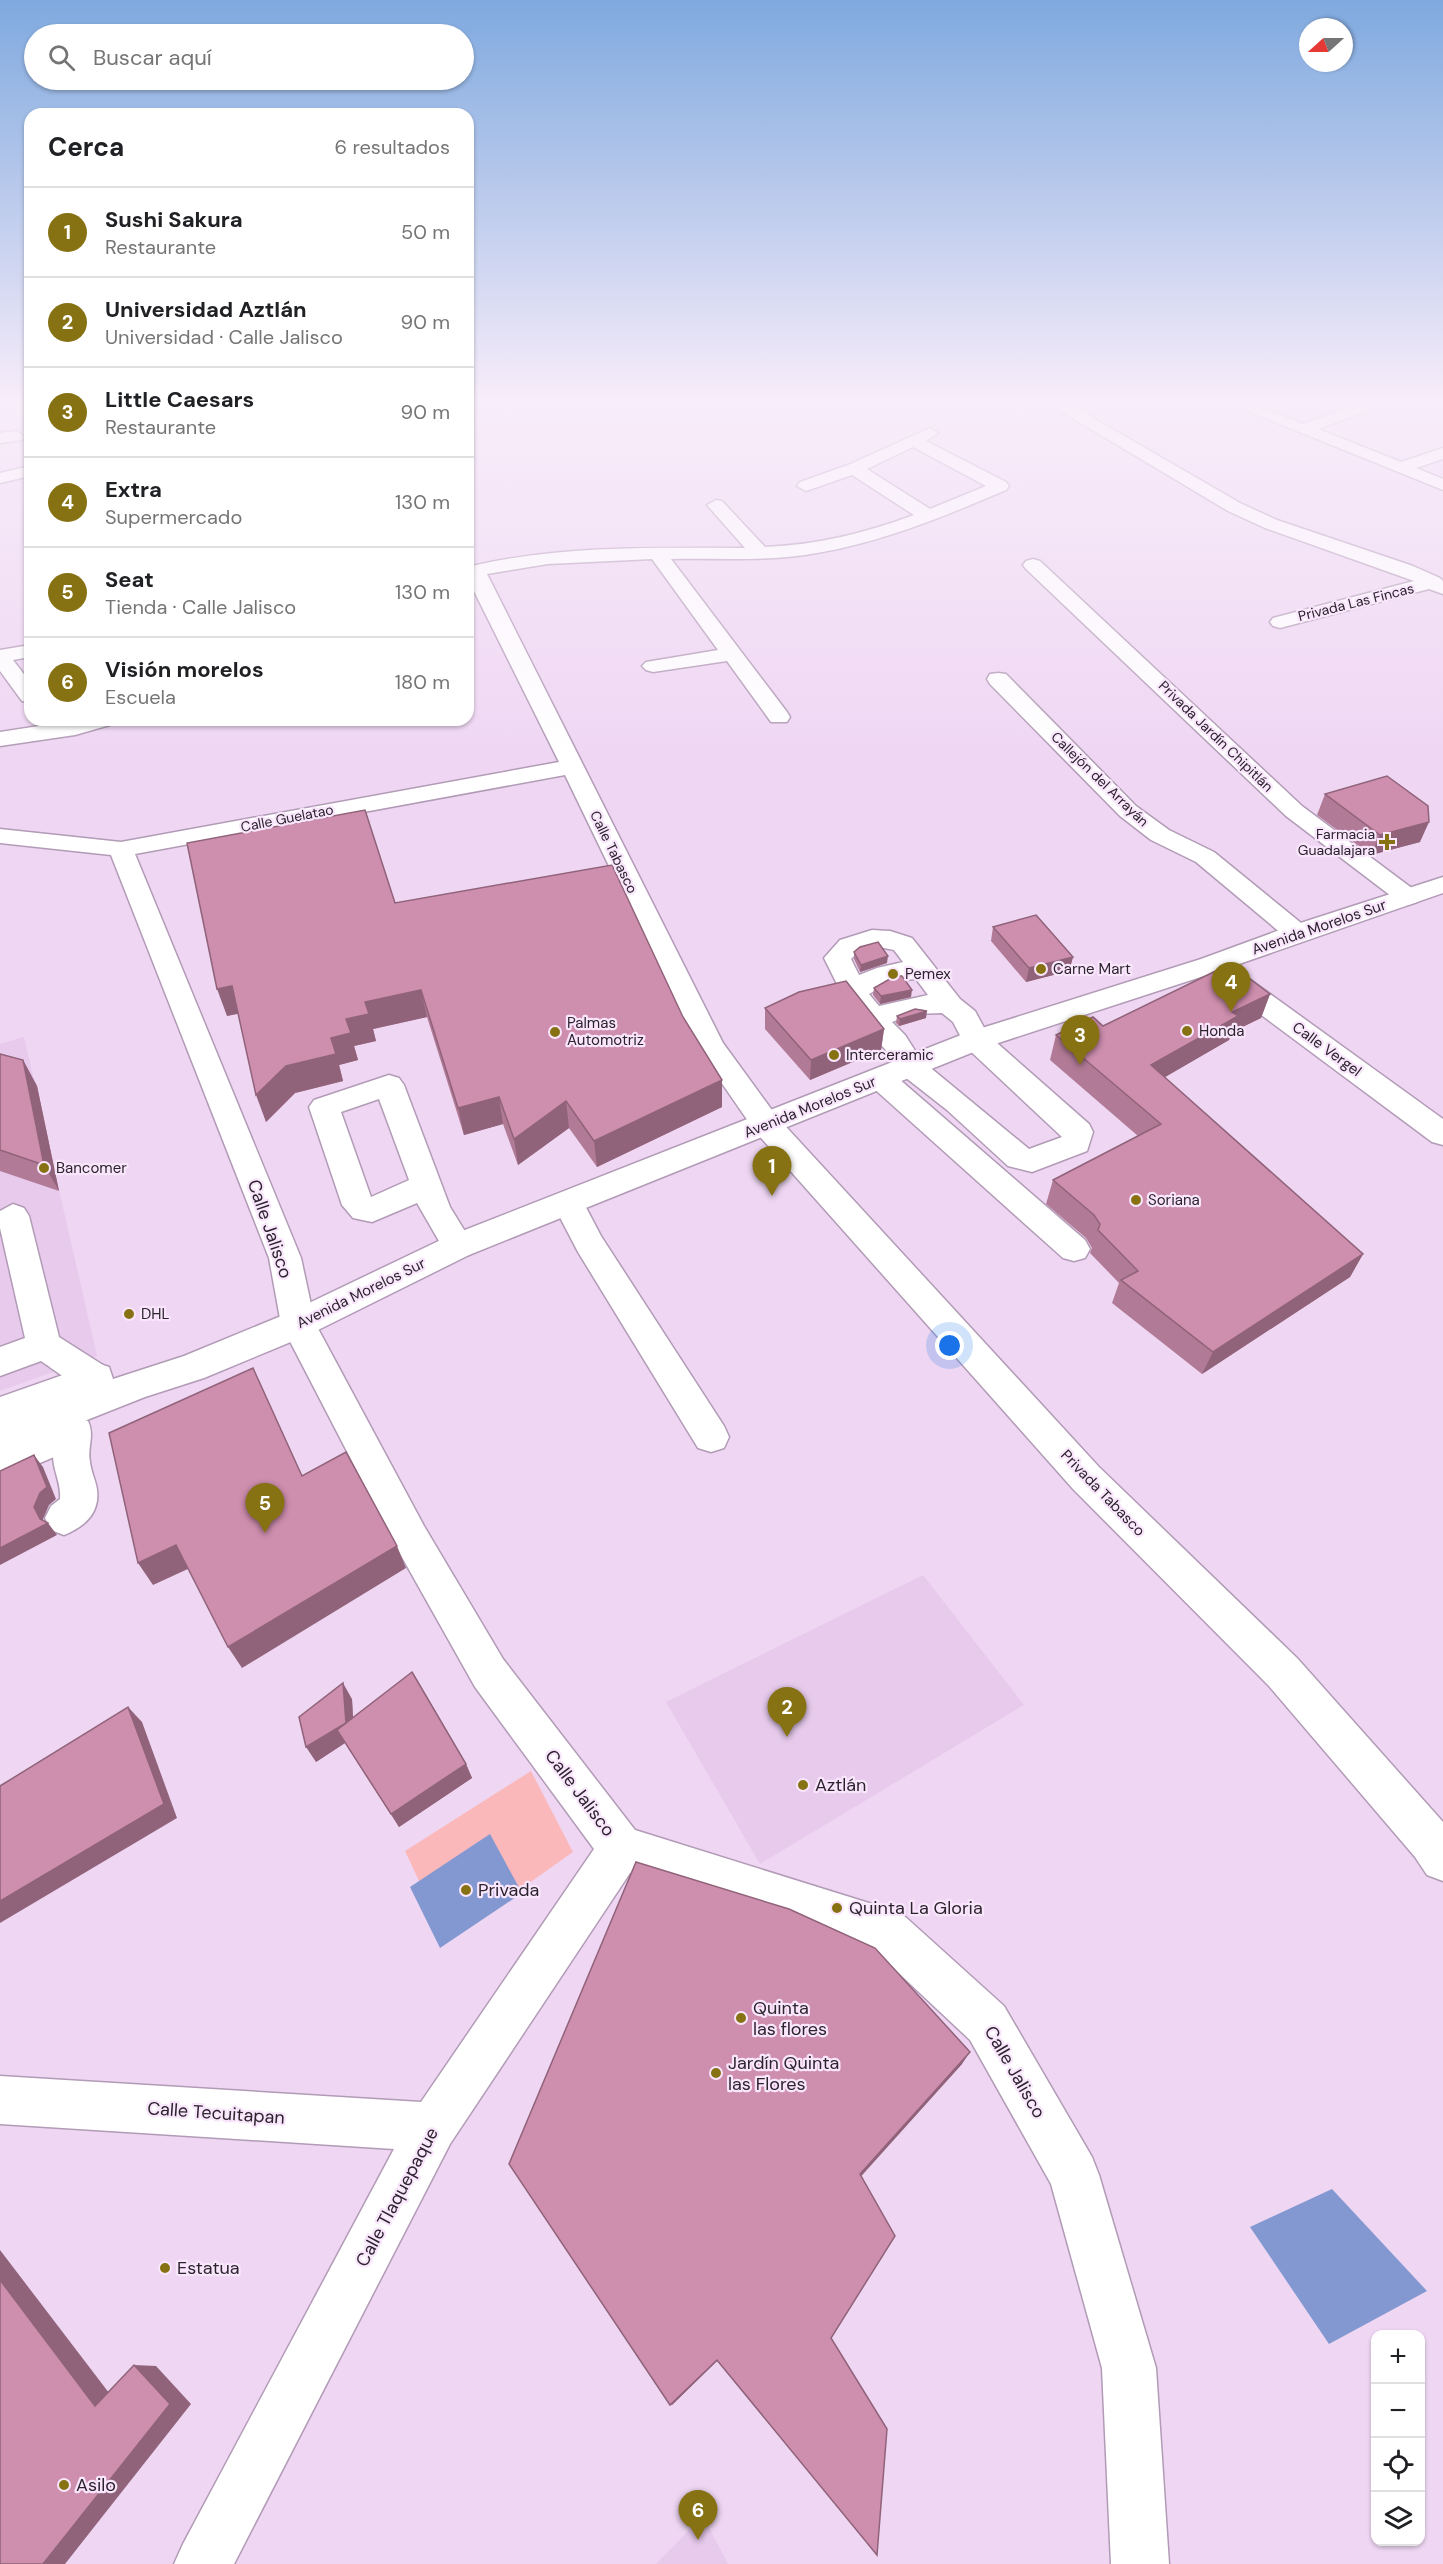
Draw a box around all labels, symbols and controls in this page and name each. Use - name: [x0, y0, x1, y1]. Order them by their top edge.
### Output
- north arrow: [1299, 18, 1353, 72]
- search box: [24, 24, 474, 90]
- icon: search: [45, 41, 78, 74]
- text: Buscar aquí: [93, 43, 212, 72]
- text: Cerca: [48, 130, 124, 164]
- text: 6 resultados: [335, 134, 450, 160]
- text: Sushi Sakura: [105, 205, 243, 234]
- text: 1: [64, 219, 71, 245]
- text: 50 m: [401, 219, 450, 245]
- text: Restaurante: [105, 234, 216, 260]
- text: Universidad Aztlán: [105, 295, 307, 324]
- text: 2: [62, 309, 73, 335]
- text: 90 m: [401, 309, 450, 335]
- text: Universidad · Calle Jalisco: [105, 324, 343, 350]
- text: Little Caesars: [105, 385, 254, 414]
- text: 3: [61, 399, 74, 425]
- text: 90 m: [401, 399, 450, 425]
- text: Restaurante: [105, 414, 216, 440]
- text: Extra: [105, 475, 162, 504]
- text: 4: [61, 489, 74, 515]
- text: 130 m: [395, 489, 450, 515]
- text: Supermercado: [105, 504, 242, 530]
- text: Seat: [105, 565, 154, 594]
- text: 5: [61, 579, 74, 605]
- text: 130 m: [395, 579, 450, 605]
- street label: Privada Las Fincas: [1296, 579, 1416, 625]
- text: Tienda · Calle Jalisco: [105, 594, 296, 620]
- text: Visión morelos: [105, 655, 264, 684]
- text: 6: [61, 669, 74, 695]
- text: 180 m: [395, 669, 450, 695]
- street label: Privada Jardín Chipitlán: [1155, 677, 1277, 795]
- text: Escuela: [105, 684, 176, 710]
- street label: Callejón del Arrayán: [1047, 728, 1153, 830]
- street label: Calle Guelatao: [239, 800, 335, 836]
- street label: Calle Tabasco: [586, 808, 642, 896]
- place label: Farmacia Guadalajara: [1298, 825, 1375, 859]
- marker: Farmacia Guadalajara: [1380, 835, 1394, 849]
- street label: Avenida Morelos Sur: [1249, 894, 1389, 959]
- place label: Carne Mart: [1053, 959, 1131, 979]
- marker: Carne Mart: [1034, 962, 1048, 976]
- pin: 4: [1212, 962, 1250, 1012]
- place label: Pemex: [905, 964, 951, 984]
- marker: Pemex: [886, 967, 900, 981]
- place label: Palmas Automotriz: [567, 1013, 644, 1050]
- pin: 3: [1060, 1016, 1100, 1065]
- street label: Calle Vergel: [1288, 1017, 1366, 1081]
- place label: Honda: [1199, 1021, 1244, 1041]
- marker: Honda: [1180, 1024, 1194, 1038]
- marker: Palmas Automotriz: [548, 1025, 562, 1039]
- place label: Interceramic: [846, 1045, 934, 1065]
- marker: Interceramic: [827, 1048, 841, 1062]
- street label: Avenida Morelos Sur: [741, 1071, 879, 1143]
- pin: 1: [752, 1146, 792, 1196]
- place label: Bancomer: [56, 1158, 127, 1178]
- marker: Bancomer: [37, 1161, 51, 1175]
- street label: Calle Jalisco: [242, 1176, 298, 1282]
- place label: Soriana: [1148, 1190, 1200, 1210]
- marker: Soriana: [1129, 1193, 1143, 1207]
- street label: Avenida Morelos Sur: [293, 1253, 429, 1333]
- place label: DHL: [141, 1304, 170, 1324]
- marker: DHL: [122, 1307, 136, 1321]
- your location: [935, 1331, 964, 1360]
- street label: Privada Tabasco: [1057, 1445, 1150, 1541]
- pin: 5: [246, 1484, 284, 1533]
- pin: 2: [768, 1688, 806, 1737]
- street label: Calle Jalisco: [539, 1745, 621, 1841]
- place label: Aztlán: [815, 1773, 866, 1797]
- marker: Aztlán: [796, 1778, 810, 1792]
- place label: Privada: [478, 1878, 539, 1902]
- marker: Privada: [459, 1883, 473, 1897]
- place label: Quinta La Gloria: [849, 1896, 983, 1920]
- marker: Quinta La Gloria: [830, 1901, 844, 1915]
- place label: Quinta las flores: [753, 1996, 827, 2041]
- marker: Quinta las flores: [734, 2011, 748, 2025]
- street label: Calle Jalisco: [979, 2021, 1051, 2123]
- place label: Jardín Quinta las Flores: [728, 2051, 839, 2096]
- marker: Jardín Quinta las Flores: [709, 2066, 723, 2080]
- street label: Calle Tecuitapan: [147, 2096, 285, 2130]
- street label: Calle Tlaquepaque: [350, 2123, 444, 2271]
- place label: Estatua: [177, 2256, 240, 2280]
- marker: Estatua: [158, 2261, 172, 2275]
- map controls: [1371, 2330, 1425, 2546]
- button: +: [1371, 2330, 1425, 2384]
- button: −: [1371, 2384, 1425, 2438]
- button: locate: [1371, 2438, 1425, 2492]
- place label: Asilo: [76, 2473, 116, 2497]
- marker: Asilo: [57, 2478, 71, 2492]
- pin: 6: [678, 2490, 718, 2540]
- button: layers: [1371, 2492, 1425, 2546]

